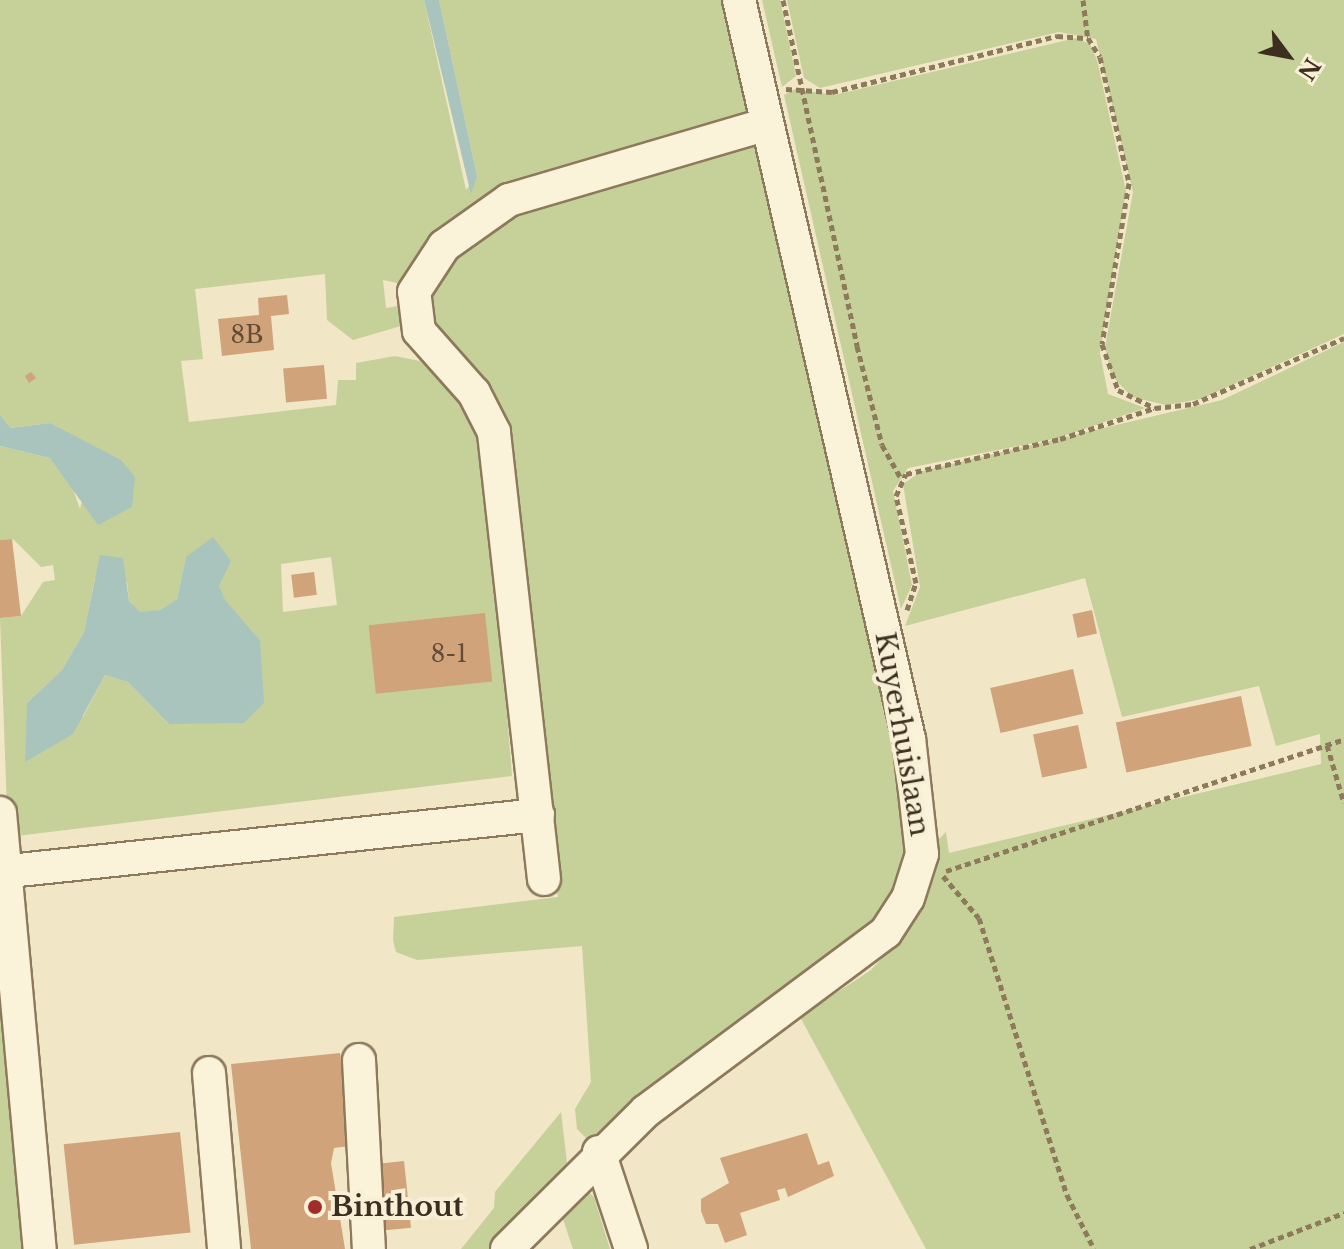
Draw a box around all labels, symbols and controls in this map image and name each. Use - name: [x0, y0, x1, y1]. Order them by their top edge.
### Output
- north arrow: [1248, 16, 1328, 96]
- text: N: [1292, 53, 1326, 85]
- house number: 8B: [231, 321, 263, 349]
- street label: Kuyerhuislaan: [868, 629, 936, 839]
- house number: 8-1: [431, 640, 467, 668]
- place label: Binthout: [331, 1190, 463, 1224]
- marker: Binthout: [306, 1198, 324, 1216]

